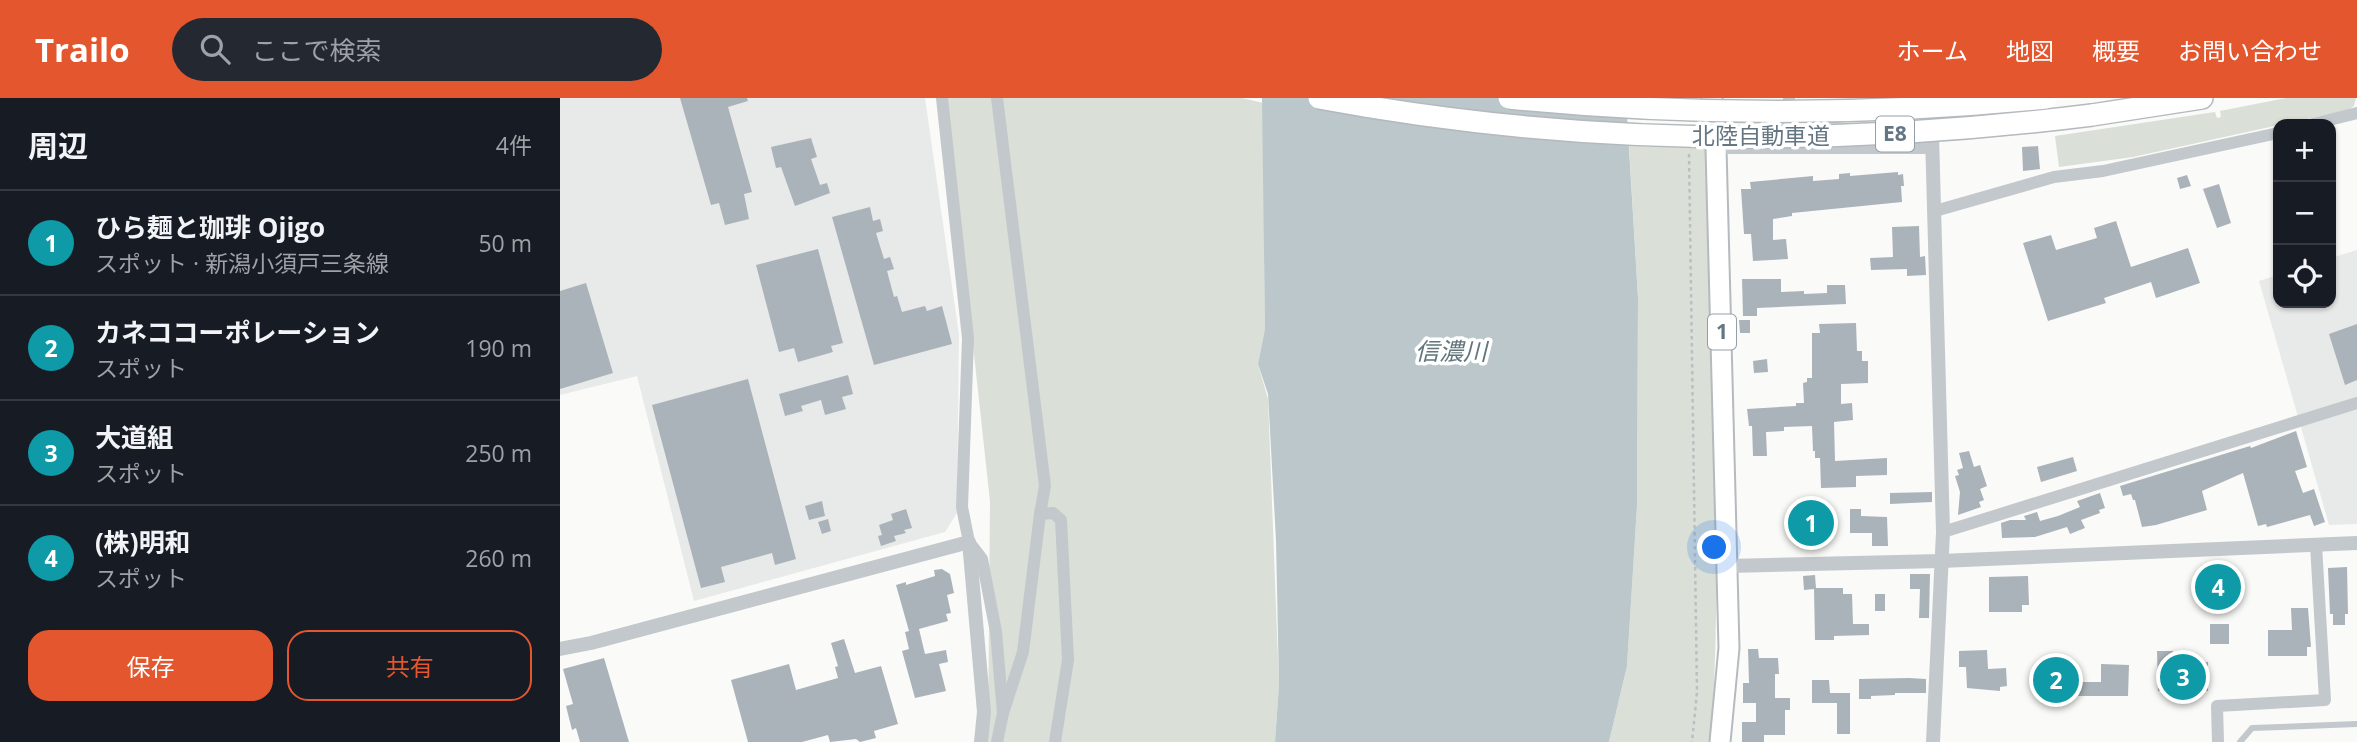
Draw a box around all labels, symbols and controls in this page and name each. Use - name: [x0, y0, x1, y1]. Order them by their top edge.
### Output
- search box: [172, 18, 662, 81]
- text: Trailo: [35, 27, 130, 72]
- icon: search: [196, 30, 234, 68]
- text: ここで検索: [252, 32, 382, 68]
- text: ホーム: [1897, 34, 1968, 67]
- text: 地図: [2006, 34, 2054, 67]
- text: 概要: [2092, 34, 2140, 67]
- text: お問い合わせ: [2178, 34, 2322, 67]
- road number: E8: [1876, 117, 1914, 152]
- street label: 北陸自動車道: [1692, 119, 1830, 151]
- map controls: [2273, 119, 2336, 308]
- button: +: [2273, 119, 2336, 182]
- text: 周辺: [28, 125, 88, 166]
- text: 4件: [496, 129, 532, 161]
- button: −: [2273, 182, 2336, 245]
- text: ひら麺と珈琲 Ojigo: [95, 209, 325, 245]
- text: 1: [44, 227, 58, 259]
- text: 50 m: [478, 227, 532, 259]
- button: locate: [2273, 245, 2336, 308]
- text: スポット · 新潟小須戸三条線: [95, 247, 389, 279]
- text: カネココーポレーション: [95, 314, 380, 350]
- road number: 1: [1708, 314, 1736, 350]
- text: 2: [44, 332, 58, 364]
- text: 190 m: [465, 332, 532, 364]
- water label: 信濃川: [1415, 334, 1490, 367]
- text: スポット: [95, 352, 187, 384]
- text: 大道組: [95, 419, 173, 455]
- text: 3: [44, 437, 58, 469]
- text: 250 m: [465, 437, 532, 469]
- text: スポット: [95, 457, 187, 489]
- pin: 1: [1788, 497, 1834, 549]
- text: (株)明和: [95, 524, 191, 560]
- your location: [1697, 530, 1731, 564]
- text: 4: [44, 542, 58, 574]
- text: 260 m: [465, 542, 532, 574]
- pin: 4: [2195, 561, 2241, 613]
- text: スポット: [95, 562, 187, 594]
- button: 保存: [28, 630, 273, 701]
- button: 共有: [287, 630, 532, 701]
- pin: 3: [2160, 651, 2206, 703]
- pin: 2: [2033, 654, 2079, 706]

